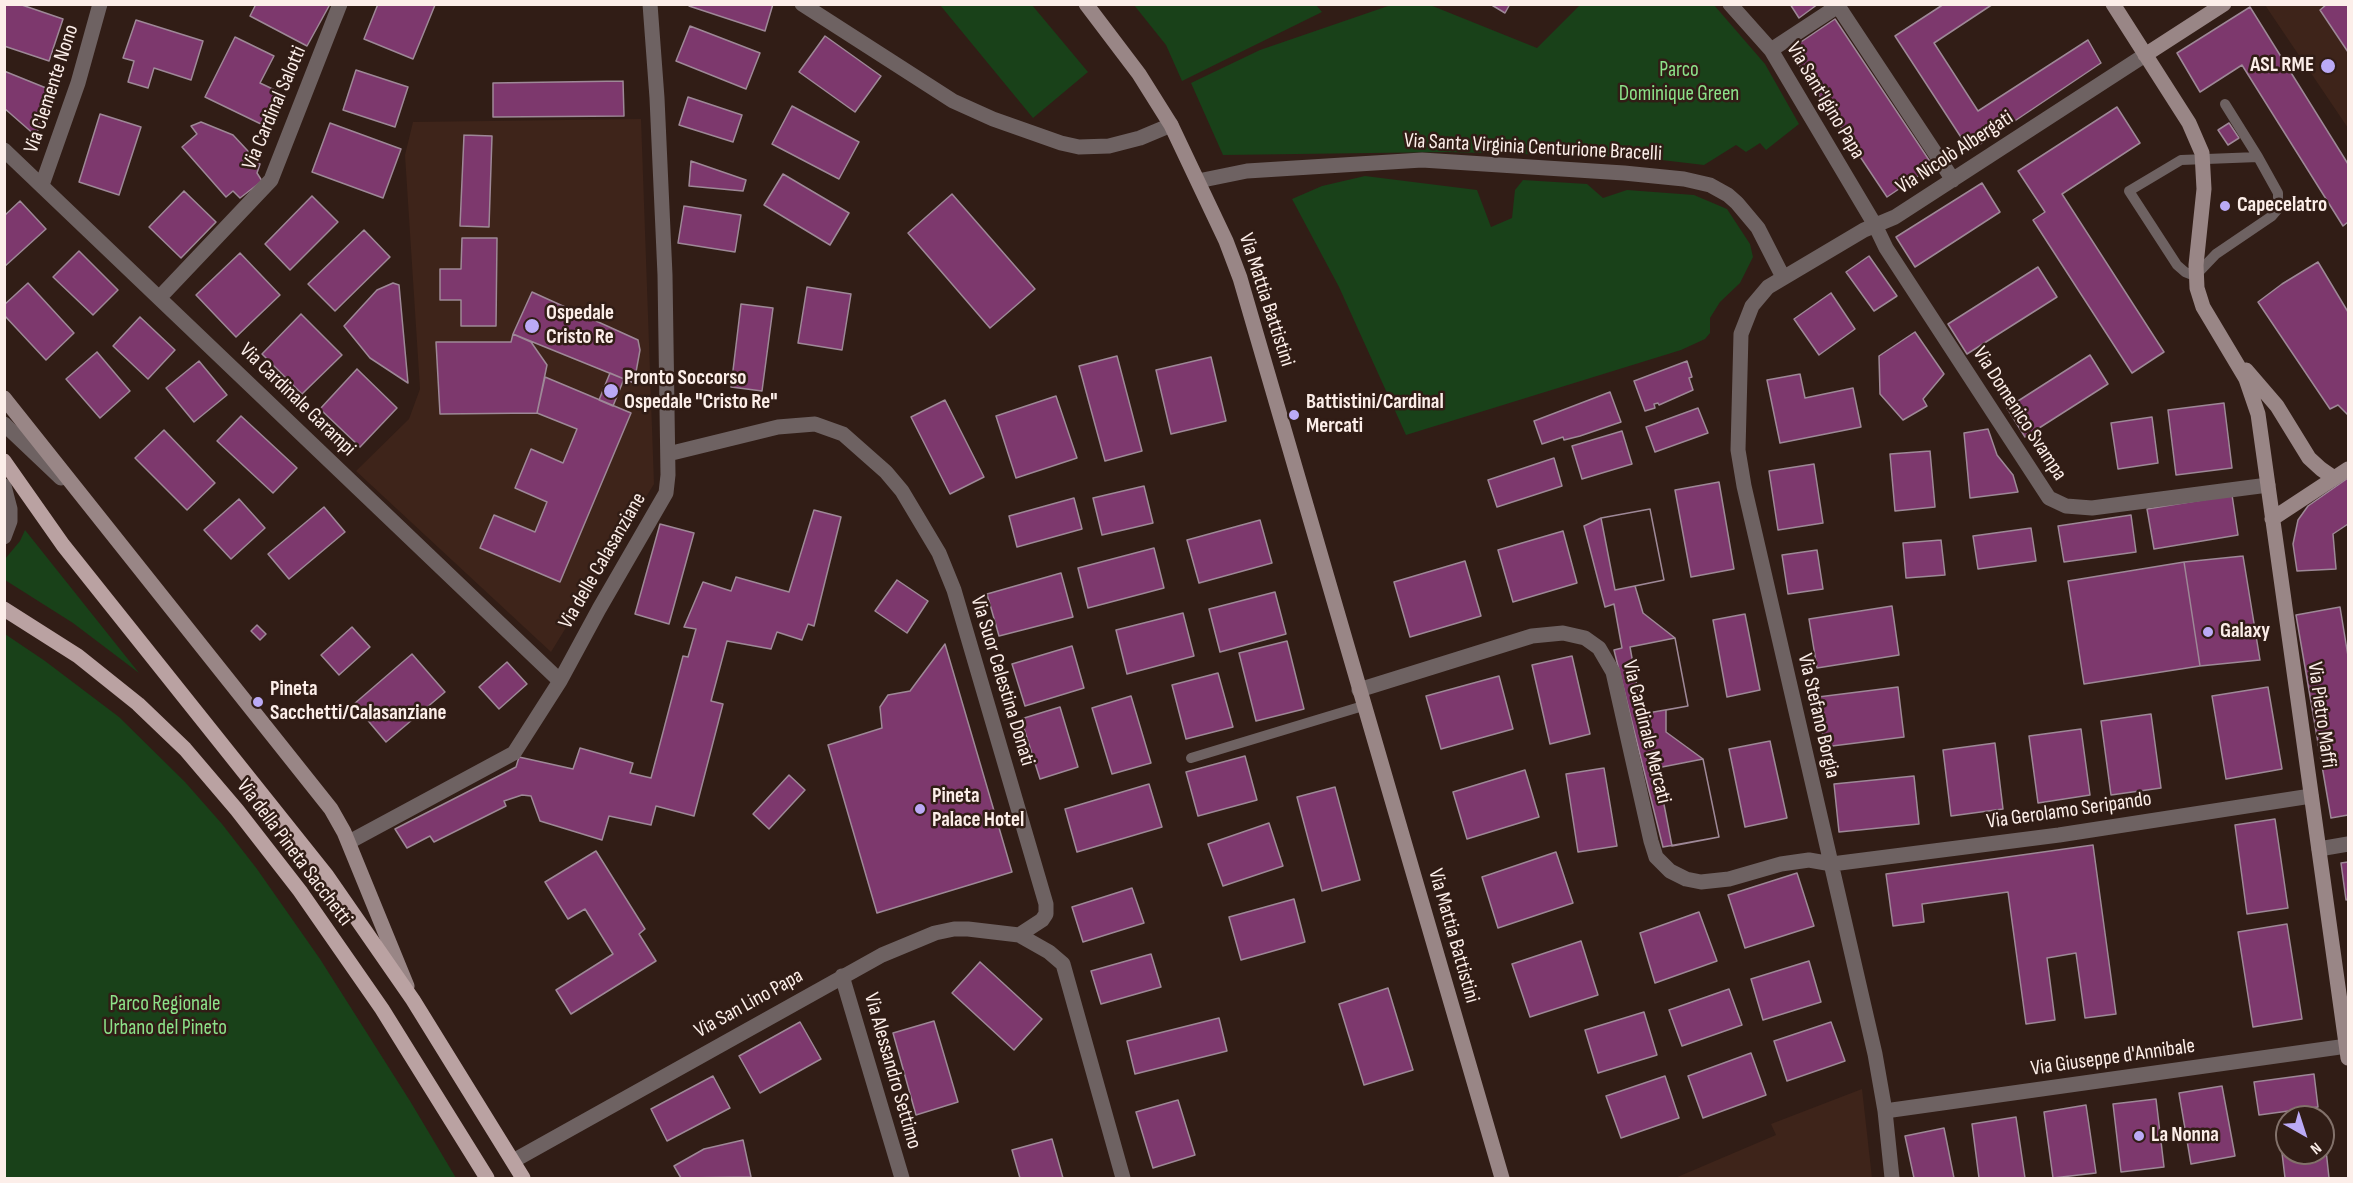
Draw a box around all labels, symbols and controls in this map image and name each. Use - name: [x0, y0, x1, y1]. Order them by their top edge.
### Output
- street label: Via Clemente Nono: [19, 22, 85, 156]
- street label: Via Sant'Igino Papa: [1780, 38, 1870, 164]
- street label: Via Cardinal Salotti: [238, 42, 312, 174]
- place label: ASL RME: [2250, 53, 2314, 79]
- marker: ASL RME: [2319, 57, 2337, 75]
- park label: Parco Dominique Green: [1619, 58, 1739, 108]
- street label: Via Nicolò Albergati: [1892, 106, 2018, 200]
- street label: Via Santa Virginia Centurione Bracelli: [1403, 129, 1663, 167]
- place label: Capecelatro: [2237, 193, 2327, 219]
- marker: Capecelatro: [2218, 199, 2232, 213]
- street label: Via Mattia Battistini: [1233, 230, 1299, 370]
- place label: Ospedale Cristo Re: [546, 301, 614, 351]
- marker: Ospedale Cristo Re: [523, 317, 541, 335]
- street label: Via Cardinale Garampi: [234, 338, 360, 462]
- street label: Via Domenico Svampa: [1966, 343, 2072, 485]
- place label: Pronto Soccorso Ospedale "Cristo Re": [624, 366, 778, 416]
- marker: Pronto Soccorso Ospedale "Cristo Re": [602, 382, 620, 400]
- place label: Battistini/Cardinal Mercati: [1306, 390, 1444, 440]
- marker: Battistini/Cardinal Mercati: [1287, 408, 1301, 422]
- street label: Via delle Calasanziane: [554, 488, 652, 634]
- street label: Via Suor Celestina Donati: [964, 593, 1040, 769]
- place label: Galaxy: [2220, 619, 2270, 645]
- marker: Galaxy: [2201, 625, 2215, 639]
- street label: Via Stefano Borgia: [1791, 651, 1845, 781]
- street label: Via Cardinale Mercati: [1616, 658, 1676, 806]
- street label: Via Pietro Maffi: [2301, 660, 2341, 770]
- place label: Pineta Sacchetti/Calasanziane: [270, 677, 446, 727]
- marker: Pineta Sacchetti/Calasanziane: [251, 695, 265, 709]
- street label: Via della Pineta Sacchetti: [231, 775, 357, 931]
- place label: Pineta Palace Hotel: [932, 784, 1024, 834]
- street label: Via Gerolamo Seripando: [1985, 787, 2153, 835]
- marker: Pineta Palace Hotel: [913, 802, 927, 816]
- street label: Via Mattia Battistini: [1422, 866, 1484, 1006]
- street label: Via San Lino Papa: [690, 964, 808, 1044]
- street label: Via Alessandro Settimo: [858, 990, 926, 1152]
- park label: Parco Regionale Urbano del Pineto: [103, 992, 227, 1042]
- street label: Via Giuseppe d'Annibale: [2029, 1034, 2197, 1082]
- north arrow: [2275, 1105, 2335, 1165]
- place label: La Nonna: [2151, 1123, 2219, 1149]
- marker: La Nonna: [2132, 1129, 2146, 1143]
- text: N: [2306, 1138, 2325, 1158]

